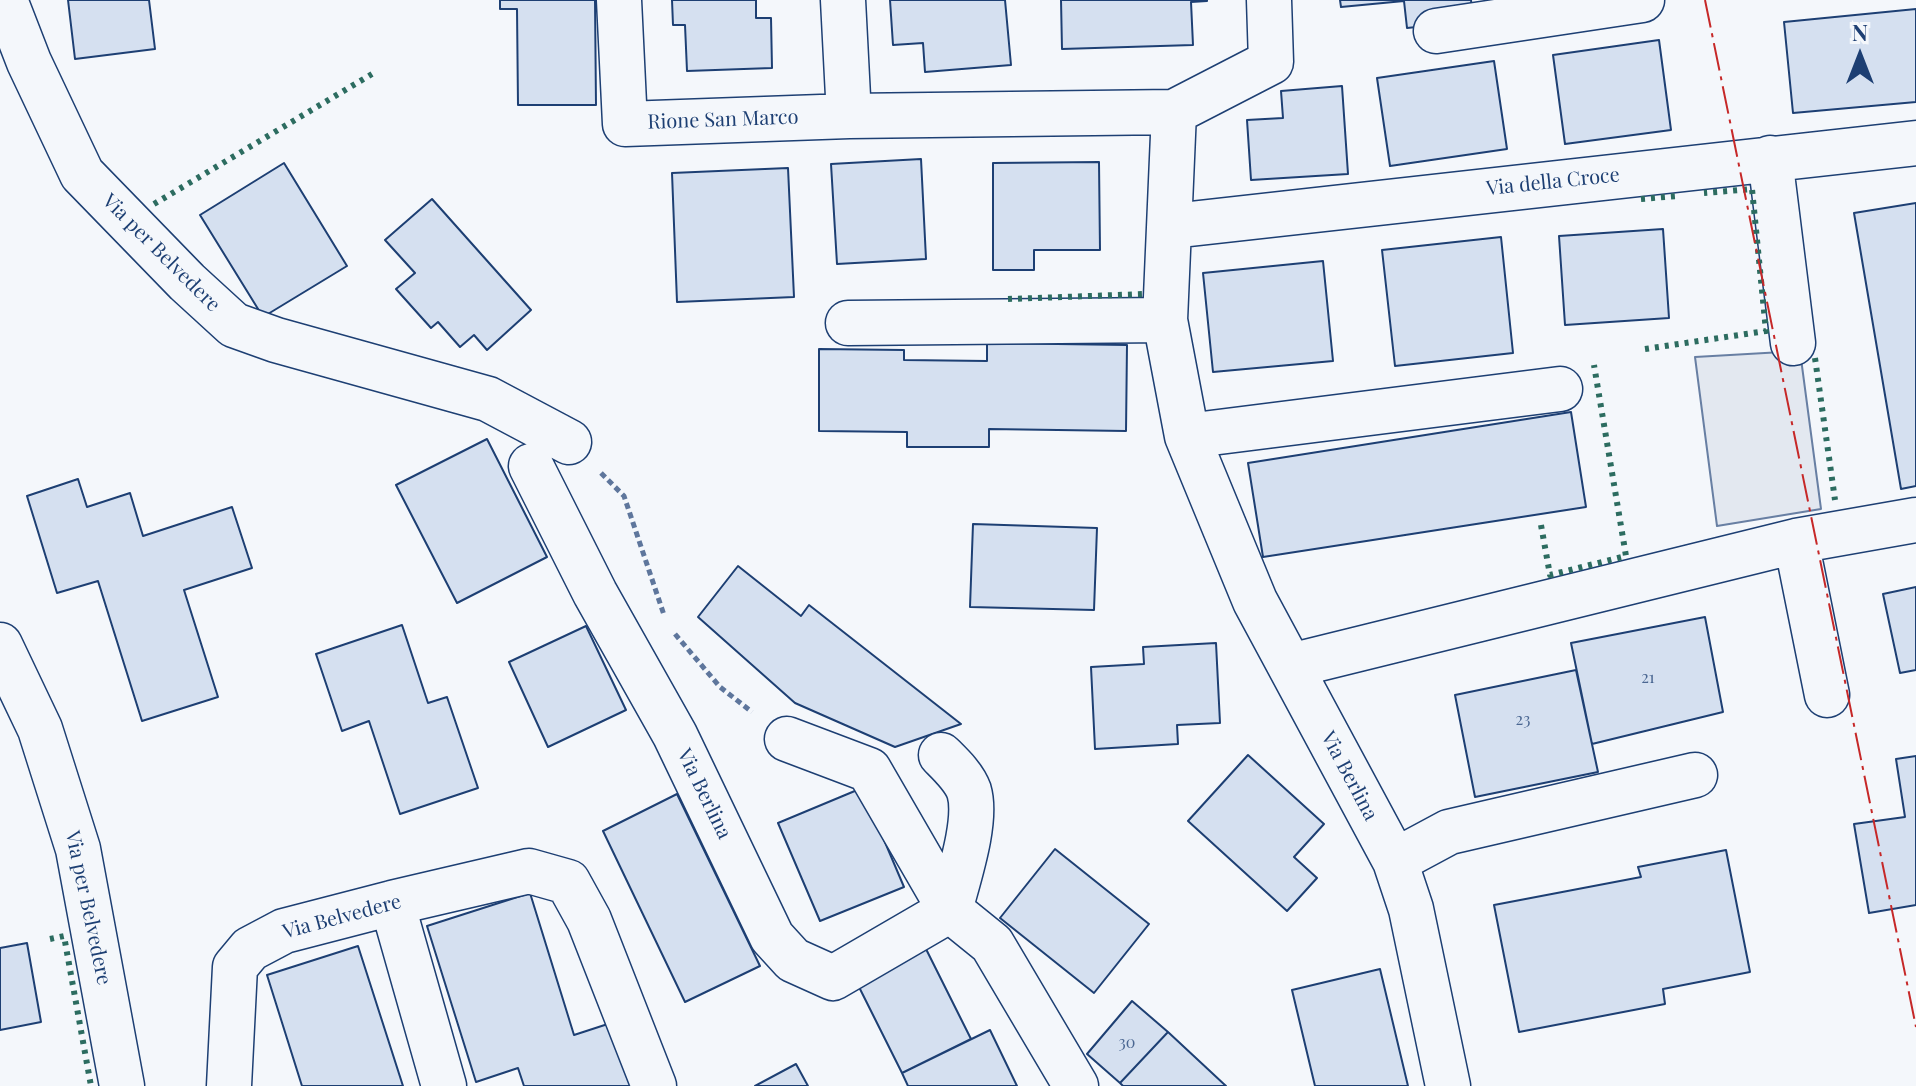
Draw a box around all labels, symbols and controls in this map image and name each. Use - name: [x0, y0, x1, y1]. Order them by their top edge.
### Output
- north arrow: [1820, 16, 1900, 96]
- text: N: [1852, 17, 1868, 47]
- street label: Rione San Marco: [647, 105, 799, 135]
- street label: Via della Croce: [1485, 163, 1621, 201]
- street label: Via per Belvedere: [97, 189, 225, 317]
- house number: 21: [1641, 668, 1655, 688]
- house number: 23: [1516, 710, 1530, 730]
- street label: Via Berlina: [1316, 727, 1382, 825]
- street label: Via Berlina: [672, 745, 736, 843]
- street label: Via per Belvedere: [60, 829, 116, 987]
- street label: Via Belvedere: [280, 890, 404, 944]
- house number: 30: [1119, 1033, 1135, 1053]

